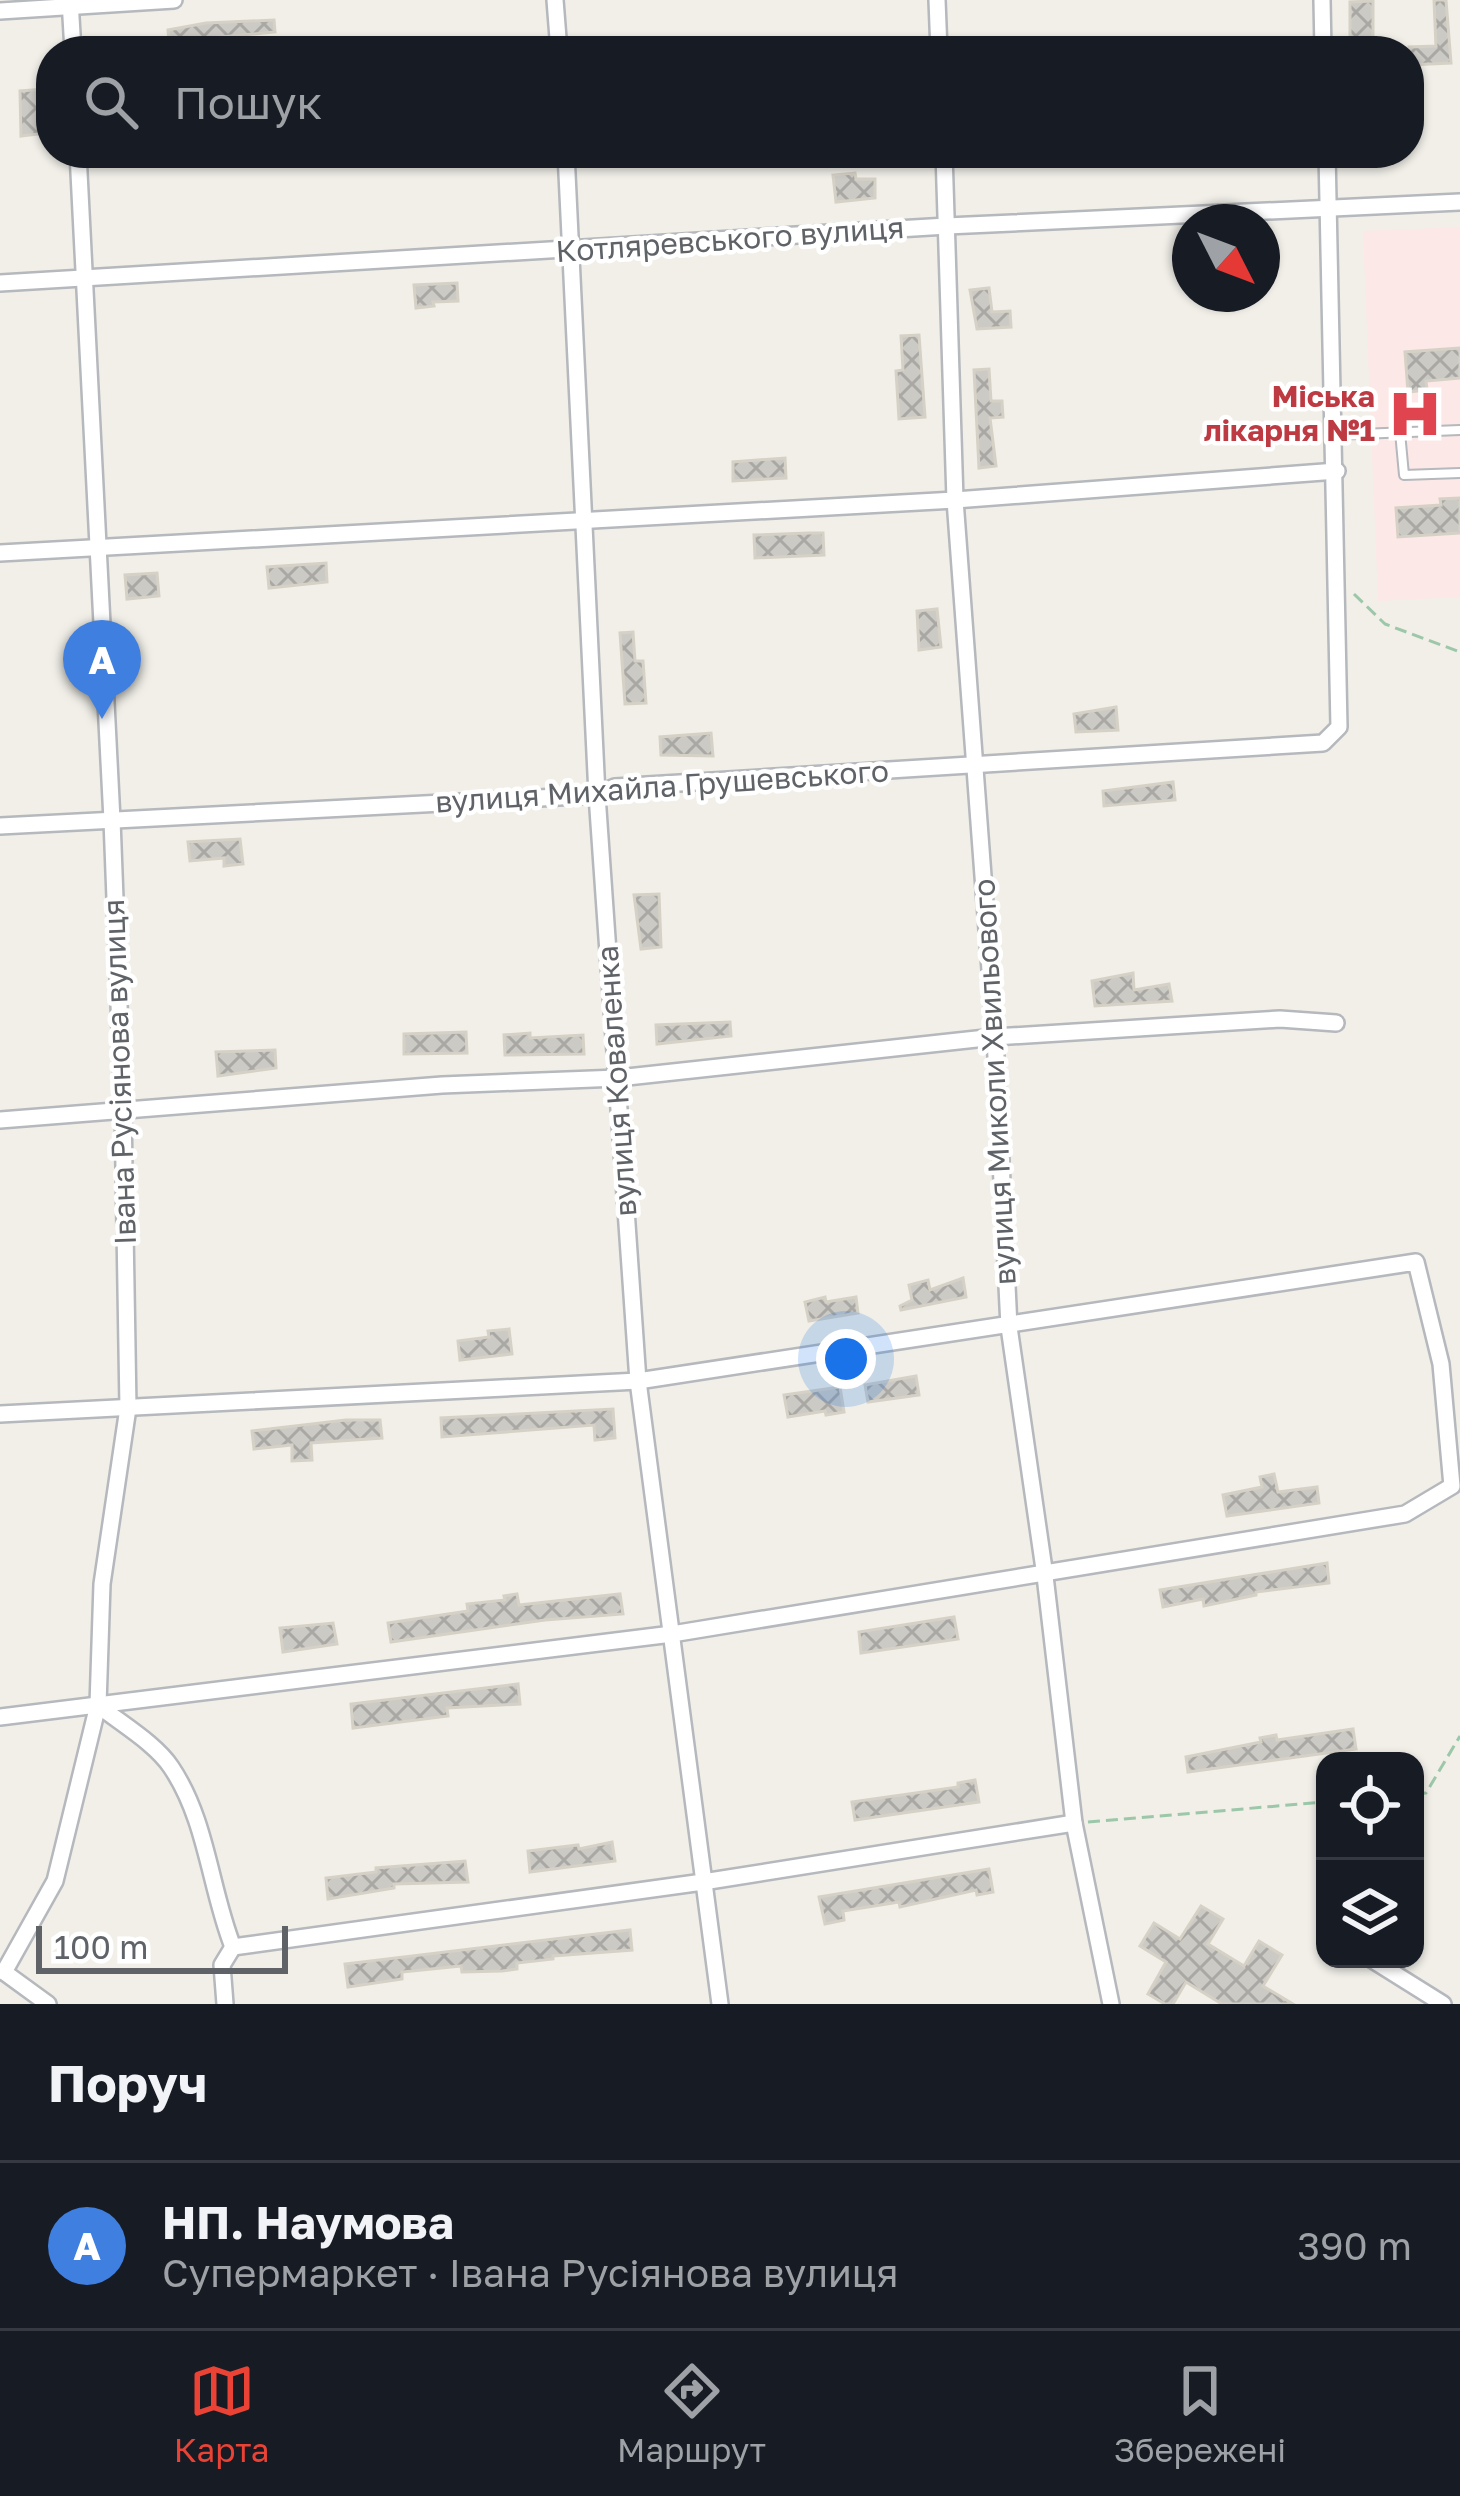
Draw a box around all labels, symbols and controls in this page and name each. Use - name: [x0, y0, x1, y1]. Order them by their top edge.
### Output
- search box: [36, 36, 1424, 168]
- icon: search: [78, 69, 144, 135]
- text: Пошук: [174, 75, 322, 129]
- north arrow: [1172, 204, 1280, 312]
- street label: Котляревського вулиця: [554, 209, 905, 269]
- place label: Міська лікарня №1: [1204, 378, 1375, 448]
- hospital icon: Міська лікарня №1: [1386, 385, 1444, 443]
- pin: A: [63, 620, 141, 719]
- street label: вулиця Михайла Грушевського: [434, 752, 890, 820]
- street label: вулиця Миколи Хвильового: [965, 878, 1023, 1286]
- street label: Івана Русіянова вулиця: [95, 898, 143, 1246]
- street label: вулиця Коваленка: [589, 944, 643, 1218]
- your location: [816, 1329, 876, 1389]
- map controls: [1316, 1752, 1424, 1968]
- button: locate: [1316, 1752, 1424, 1860]
- button: layers: [1316, 1860, 1424, 1968]
- scale bar: [36, 1920, 288, 1973]
- text: 100 m: [54, 1927, 148, 1966]
- text: Поруч: [48, 2052, 208, 2113]
- text: НП. Наумова: [162, 2195, 454, 2249]
- text: A: [73, 2222, 101, 2269]
- text: 390 m: [1297, 2222, 1412, 2269]
- text: Супермаркет · Івана Русіянова вулиця: [162, 2249, 899, 2296]
- tab: Карта: [174, 2358, 269, 2469]
- tab: Маршрут: [617, 2358, 766, 2469]
- tab: Збережені: [1114, 2358, 1286, 2469]

